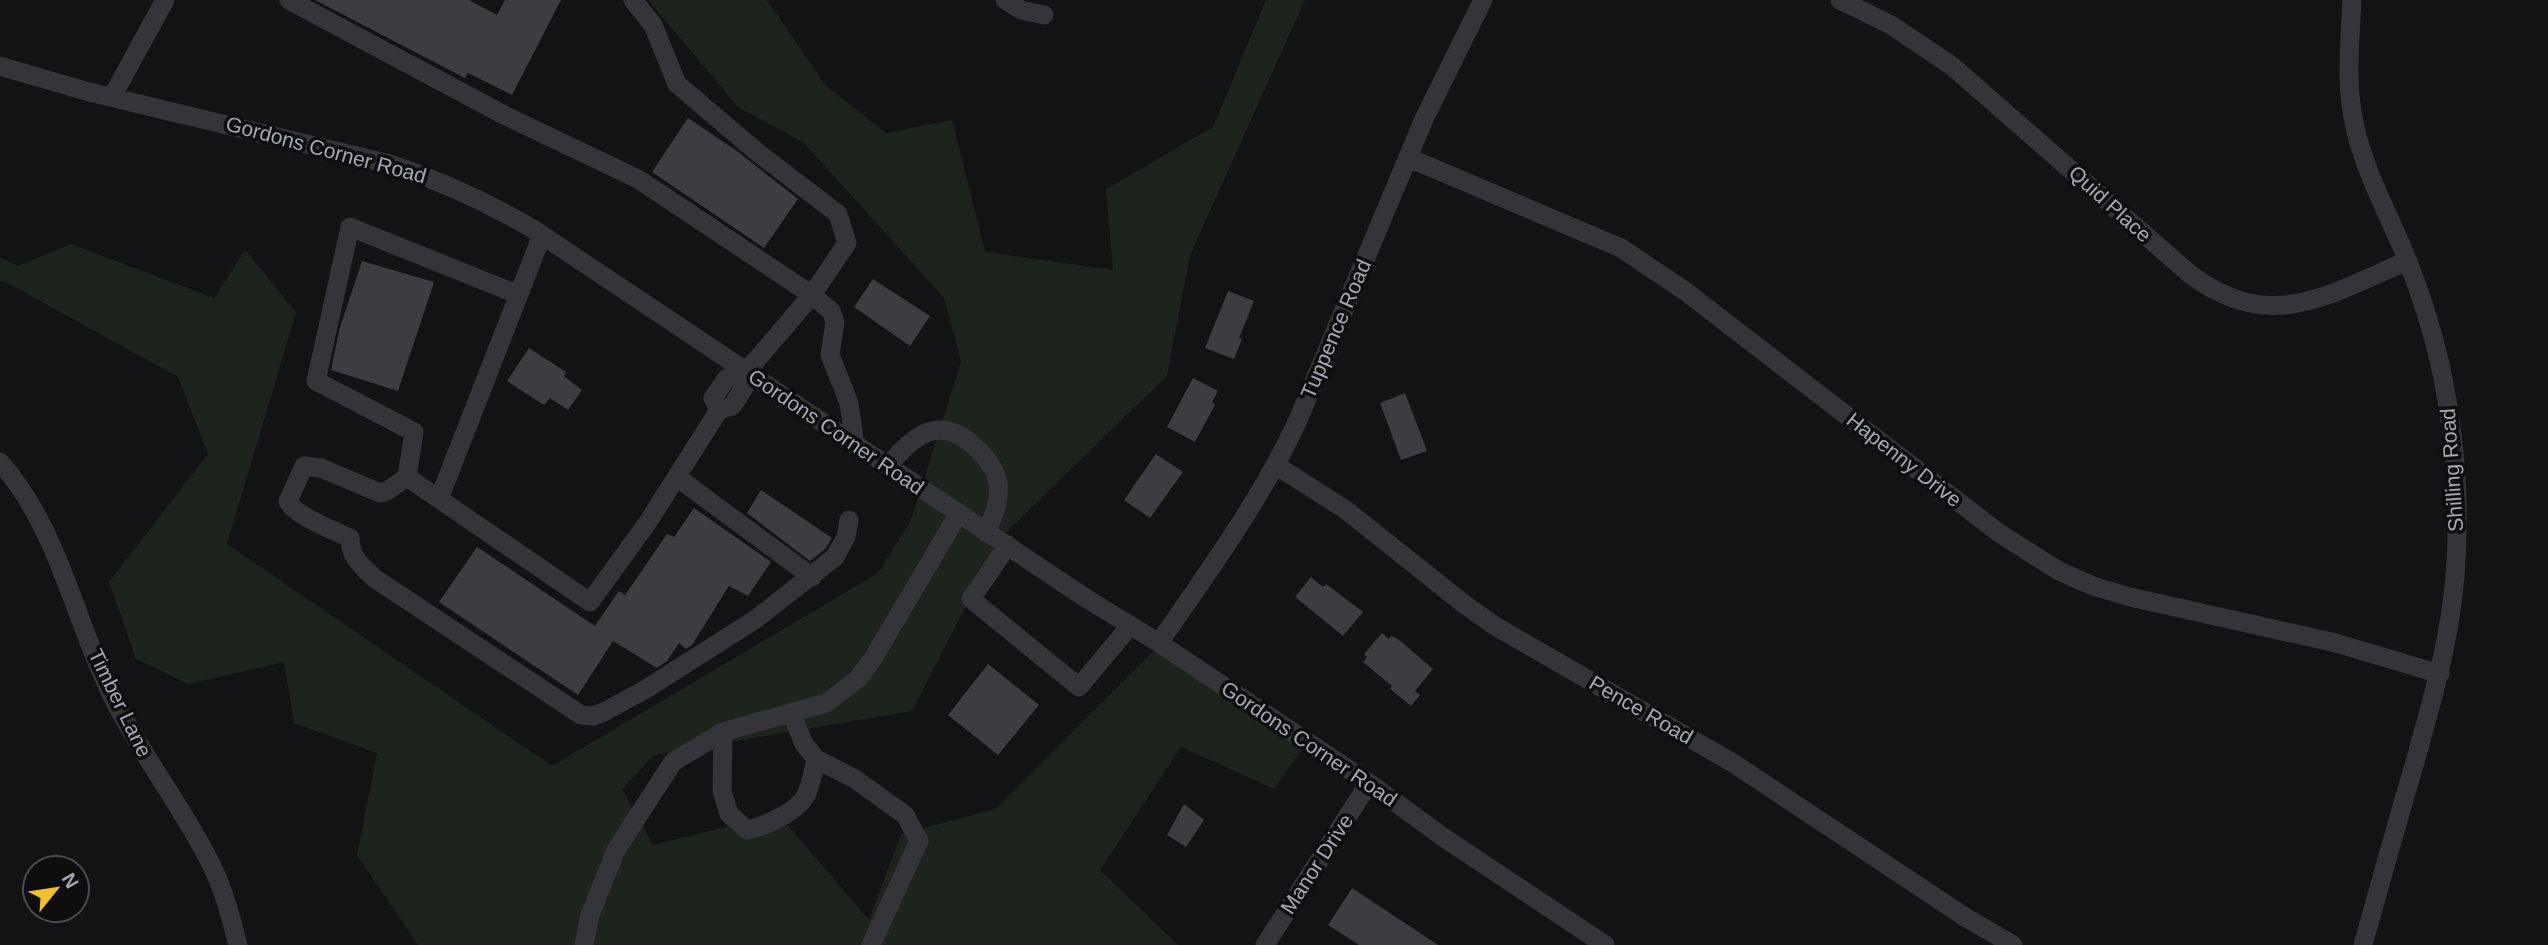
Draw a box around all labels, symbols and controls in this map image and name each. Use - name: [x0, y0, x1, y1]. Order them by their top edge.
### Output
- street label: Gordons Corner Road: [223, 112, 429, 187]
- street label: Quid Place: [2064, 161, 2156, 247]
- street label: Tuppence Road: [1296, 256, 1375, 402]
- street label: Gordons Corner Road: [744, 364, 928, 499]
- street label: Hapenny Drive: [1842, 408, 1966, 511]
- street label: Shilling Road: [2436, 408, 2467, 533]
- street label: Timber Lane: [84, 645, 156, 760]
- street label: Pence Road: [1585, 671, 1697, 748]
- street label: Gordons Corner Road: [1217, 676, 1401, 811]
- street label: Manor Drive: [1276, 810, 1357, 918]
- north arrow: [21, 854, 91, 924]
- text: N: [58, 870, 83, 892]

